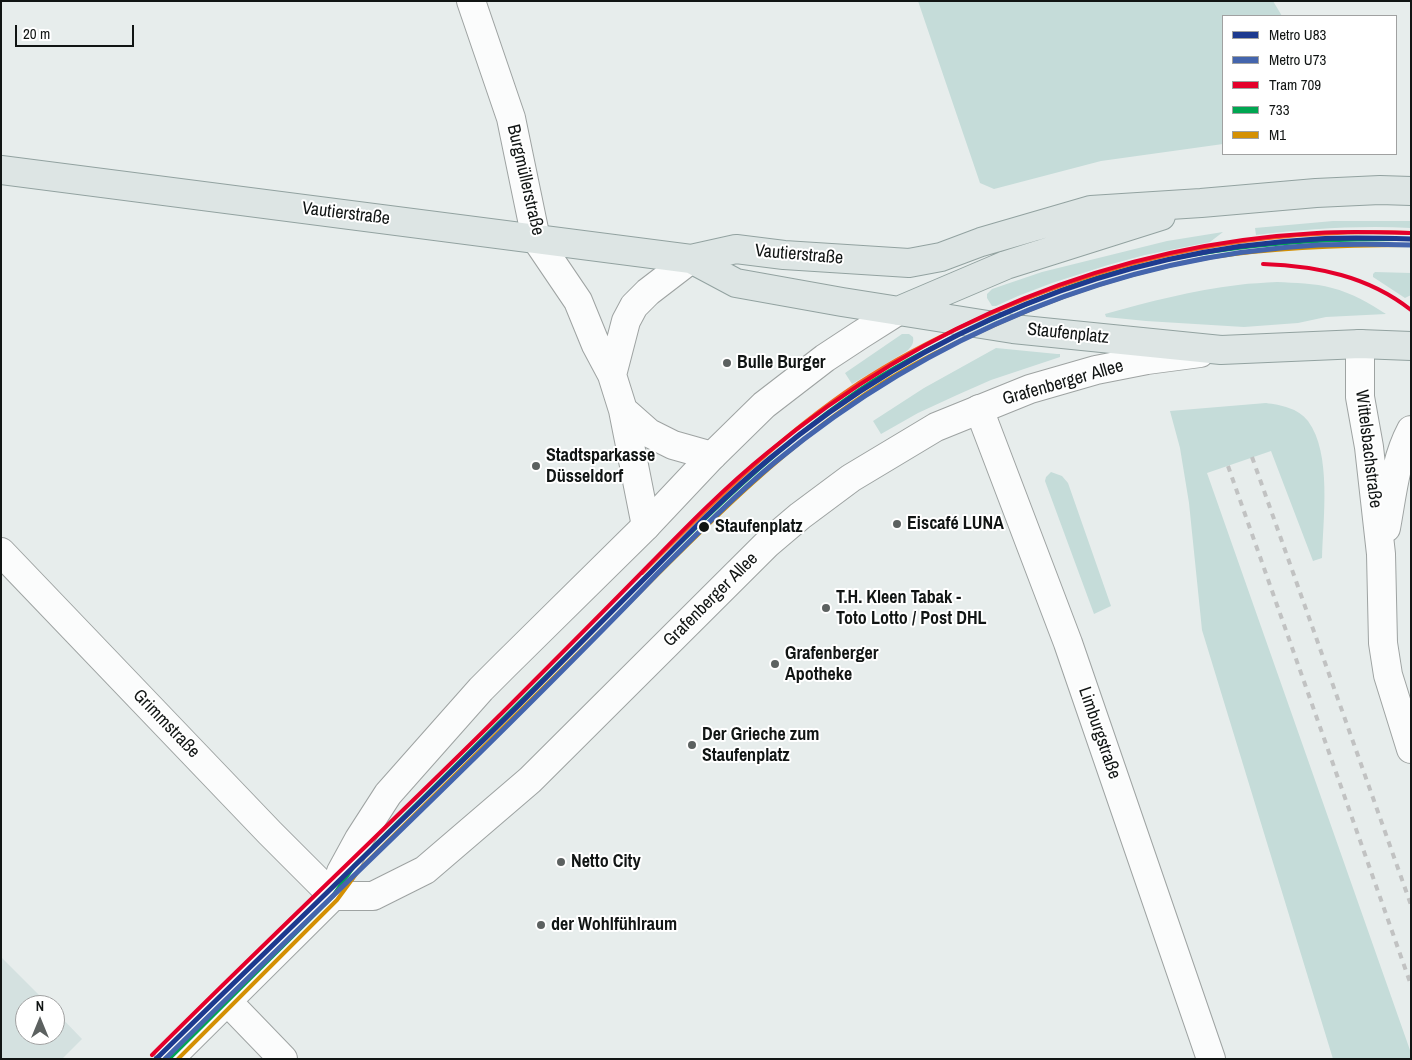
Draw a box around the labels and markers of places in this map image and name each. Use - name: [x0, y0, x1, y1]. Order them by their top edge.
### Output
- place label: Bulle Burger: [737, 352, 826, 374]
- marker: Bulle Burger: [721, 357, 733, 369]
- place label: Stadtsparkasse Düsseldorf: [546, 445, 655, 488]
- marker: Stadtsparkasse Düsseldorf: [530, 460, 542, 472]
- place label: Eiscafé LUNA: [907, 513, 1004, 535]
- place label: Staufenplatz: [715, 516, 803, 538]
- marker: Eiscafé LUNA: [891, 518, 903, 530]
- marker: Staufenplatz: [697, 520, 711, 534]
- place label: T.H. Kleen Tabak - Toto Lotto / Post DHL: [836, 587, 987, 630]
- marker: T.H. Kleen Tabak - Toto Lotto / Post DHL: [820, 602, 832, 614]
- place label: Grafenberger Apotheke: [785, 643, 879, 686]
- marker: Grafenberger Apotheke: [769, 658, 781, 670]
- place label: Der Grieche zum Staufenplatz: [702, 724, 819, 766]
- marker: Der Grieche zum Staufenplatz: [686, 739, 698, 751]
- place label: Netto City: [571, 851, 641, 873]
- marker: Netto City: [555, 856, 567, 868]
- place label: der Wohlfühlraum: [551, 914, 677, 936]
- marker: der Wohlfühlraum: [535, 919, 547, 931]

